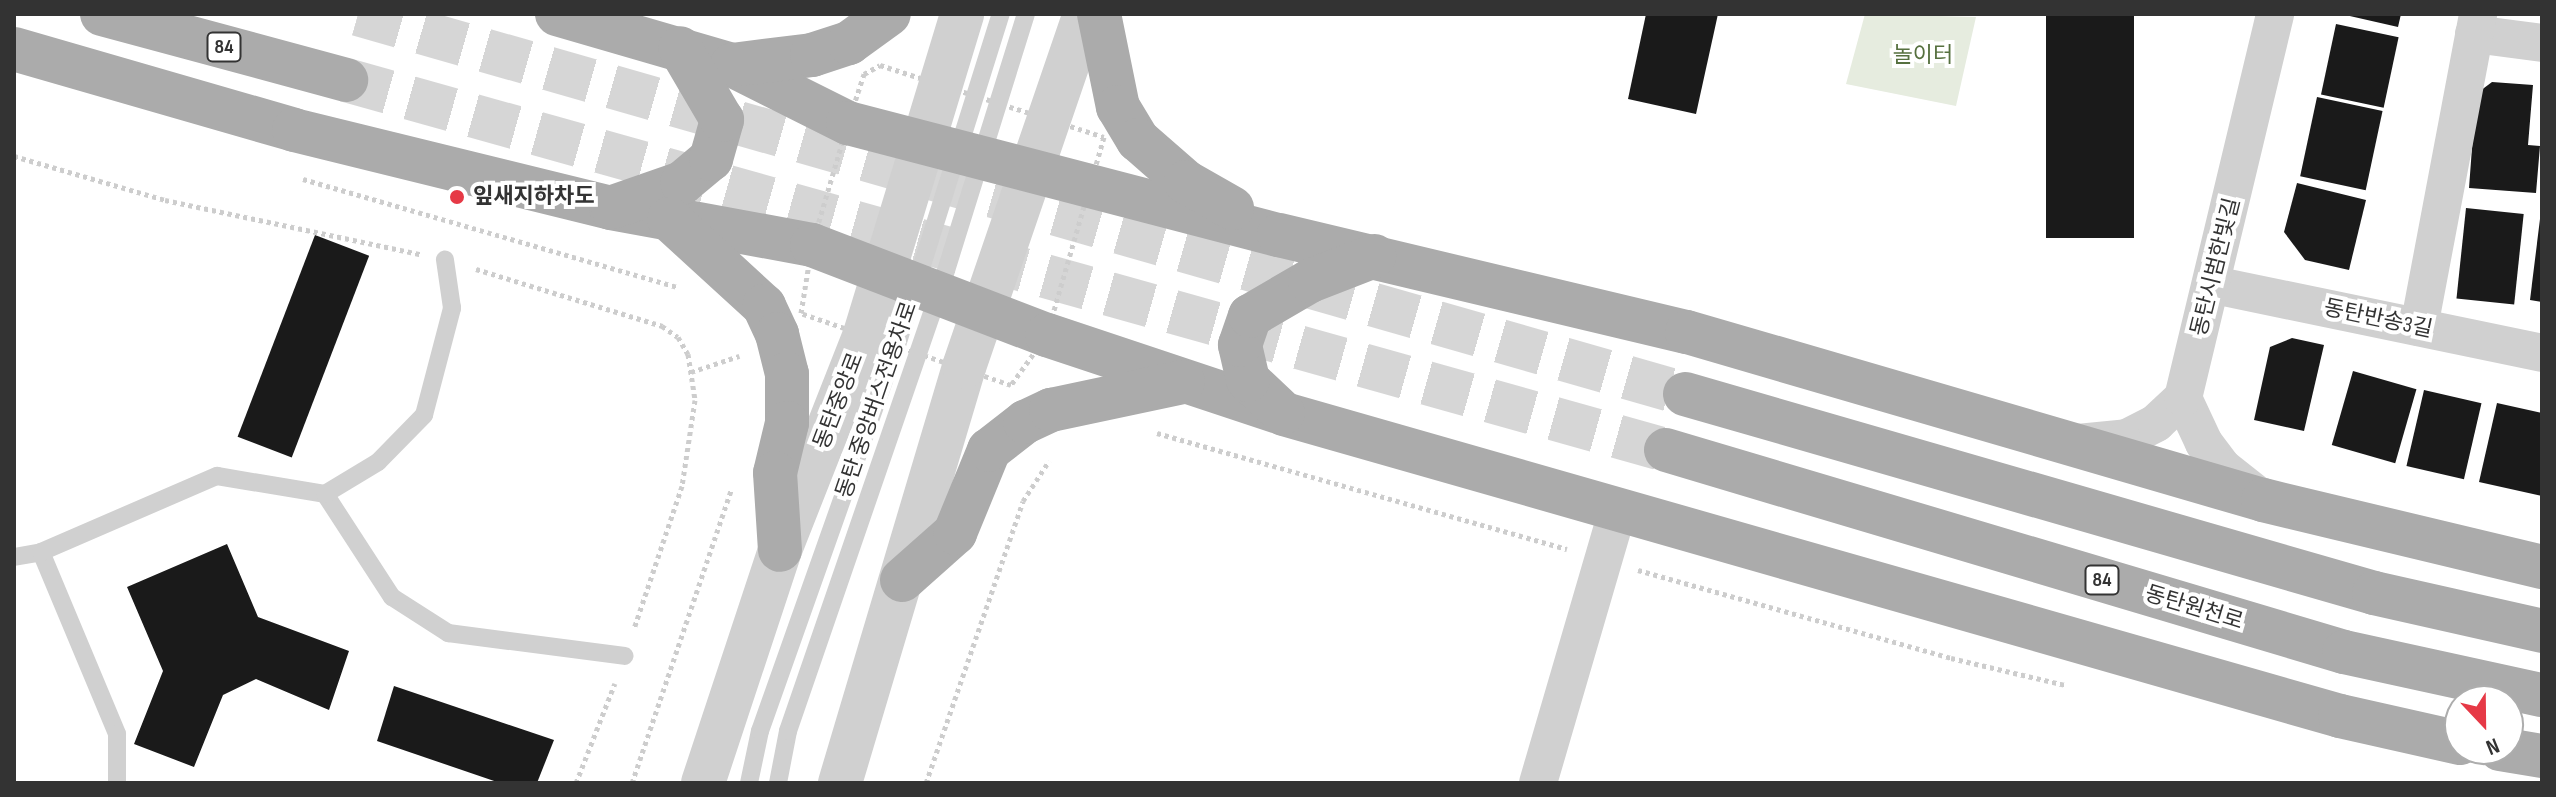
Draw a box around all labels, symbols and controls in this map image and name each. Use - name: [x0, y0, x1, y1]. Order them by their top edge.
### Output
- road number: 84: [206, 31, 242, 63]
- park label: 놀이터: [1893, 43, 1953, 69]
- place label: 잎새지하차도: [473, 184, 594, 210]
- marker: 잎새지하차도: [448, 188, 466, 206]
- street label: 동탄시범한빛길: [2186, 195, 2246, 339]
- street label: 동탄반송3길: [2321, 295, 2435, 343]
- street label: 동탄 중앙버스전용차로: [831, 298, 923, 502]
- street label: 동탄중앙로: [809, 349, 869, 453]
- road number: 84: [2084, 564, 2120, 596]
- street label: 동탄원천로: [2142, 581, 2246, 635]
- north arrow: [2444, 685, 2524, 765]
- text: N: [2482, 731, 2503, 761]

